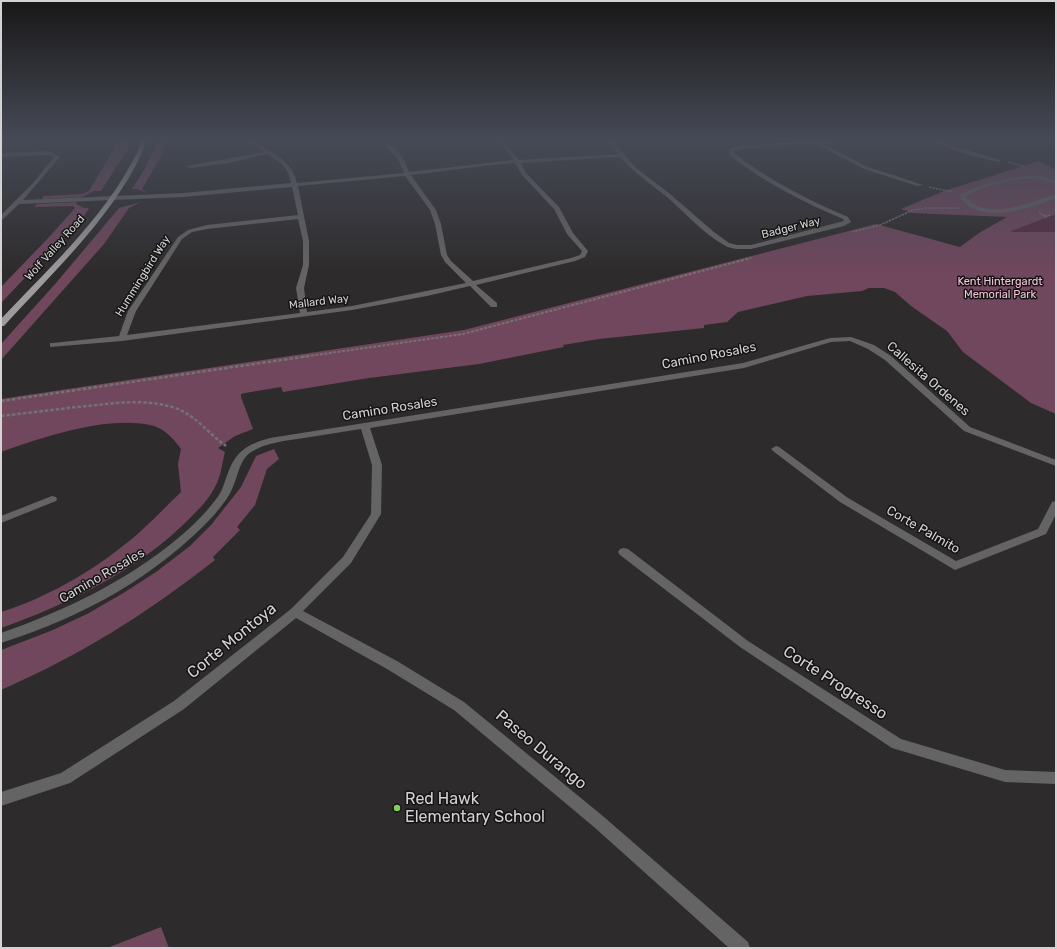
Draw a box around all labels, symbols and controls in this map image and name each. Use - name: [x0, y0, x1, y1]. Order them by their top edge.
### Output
- street label: Wolf Valley Road: [22, 213, 88, 283]
- street label: Badger Way: [760, 214, 822, 242]
- street label: Hummingbird Way: [113, 233, 173, 319]
- park label: Kent Hintergardt Memorial Park: [957, 275, 1043, 301]
- street label: Mallard Way: [288, 292, 350, 312]
- street label: Camino Rosales: [660, 339, 758, 373]
- street label: Callesita Ordenes: [883, 339, 973, 419]
- street label: Camino Rosales: [341, 394, 439, 424]
- street label: Corte Palmito: [883, 503, 963, 557]
- street label: Camino Rosales: [57, 545, 147, 607]
- street label: Corte Montoya: [184, 599, 280, 683]
- street label: Corte Progresso: [779, 642, 891, 724]
- street label: Paseo Durango: [492, 706, 590, 794]
- place label: Red Hawk Elementary School: [405, 789, 545, 827]
- marker: Red Hawk Elementary School: [392, 803, 402, 813]

